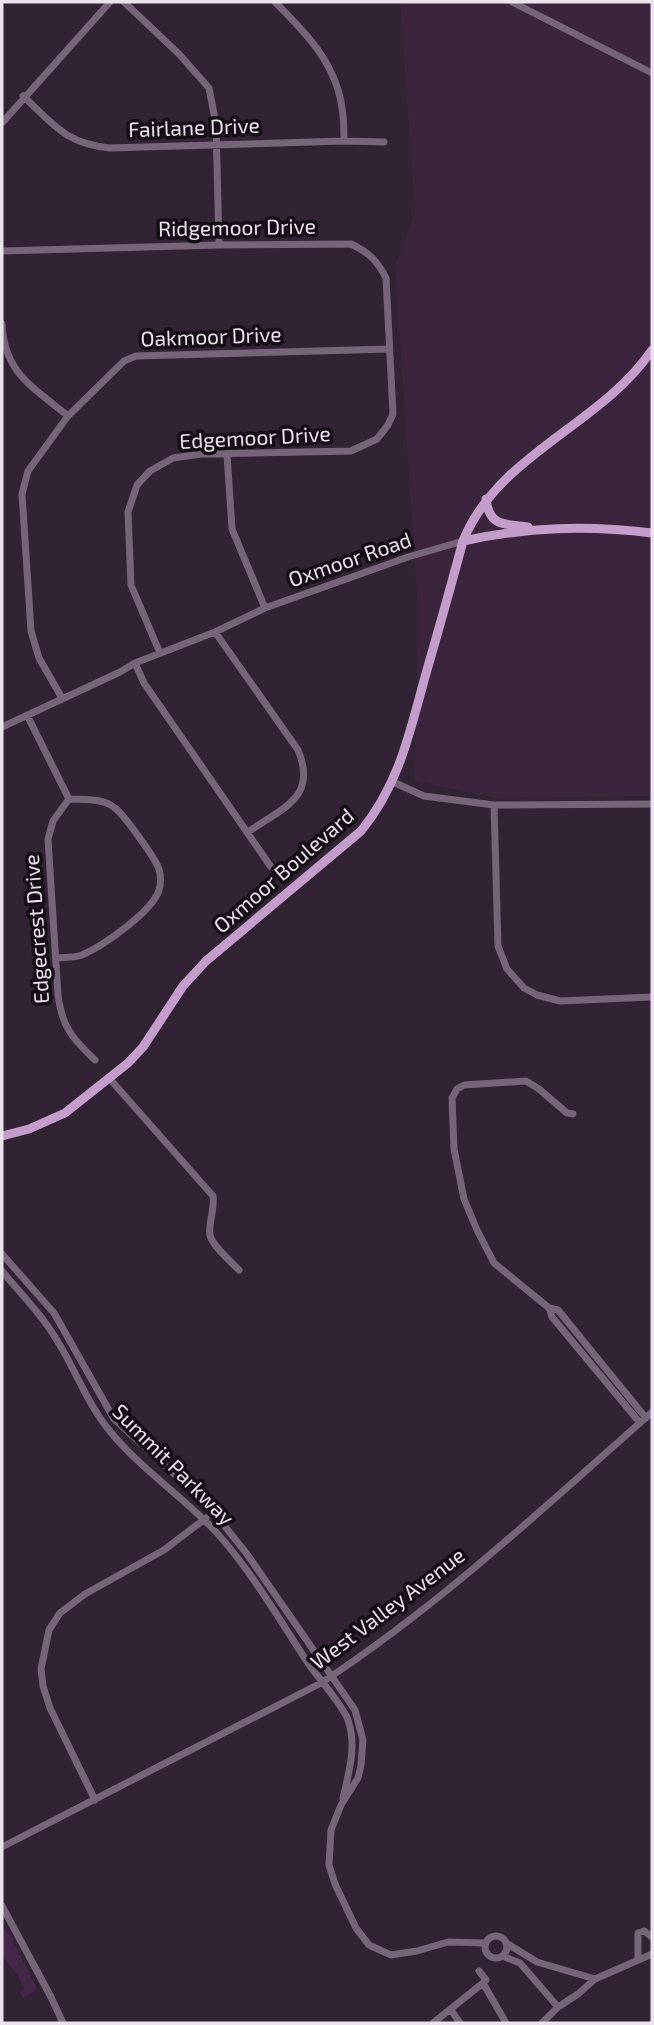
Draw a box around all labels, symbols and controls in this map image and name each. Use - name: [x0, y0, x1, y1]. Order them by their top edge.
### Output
- street label: Fairlane Drive: [128, 112, 260, 141]
- street label: Ridgemoor Drive: [158, 213, 316, 240]
- street label: Oakmoor Drive: [140, 321, 282, 350]
- street label: Edgemoor Drive: [179, 420, 331, 453]
- street label: Oxmoor Road: [285, 526, 414, 591]
- street label: Oxmoor Boulevard: [208, 802, 358, 937]
- street label: Edgecrest Drive: [18, 854, 53, 1005]
- street label: Summit Parkway: [108, 1398, 240, 1530]
- street label: West Valley Avenue: [305, 1542, 469, 1674]

